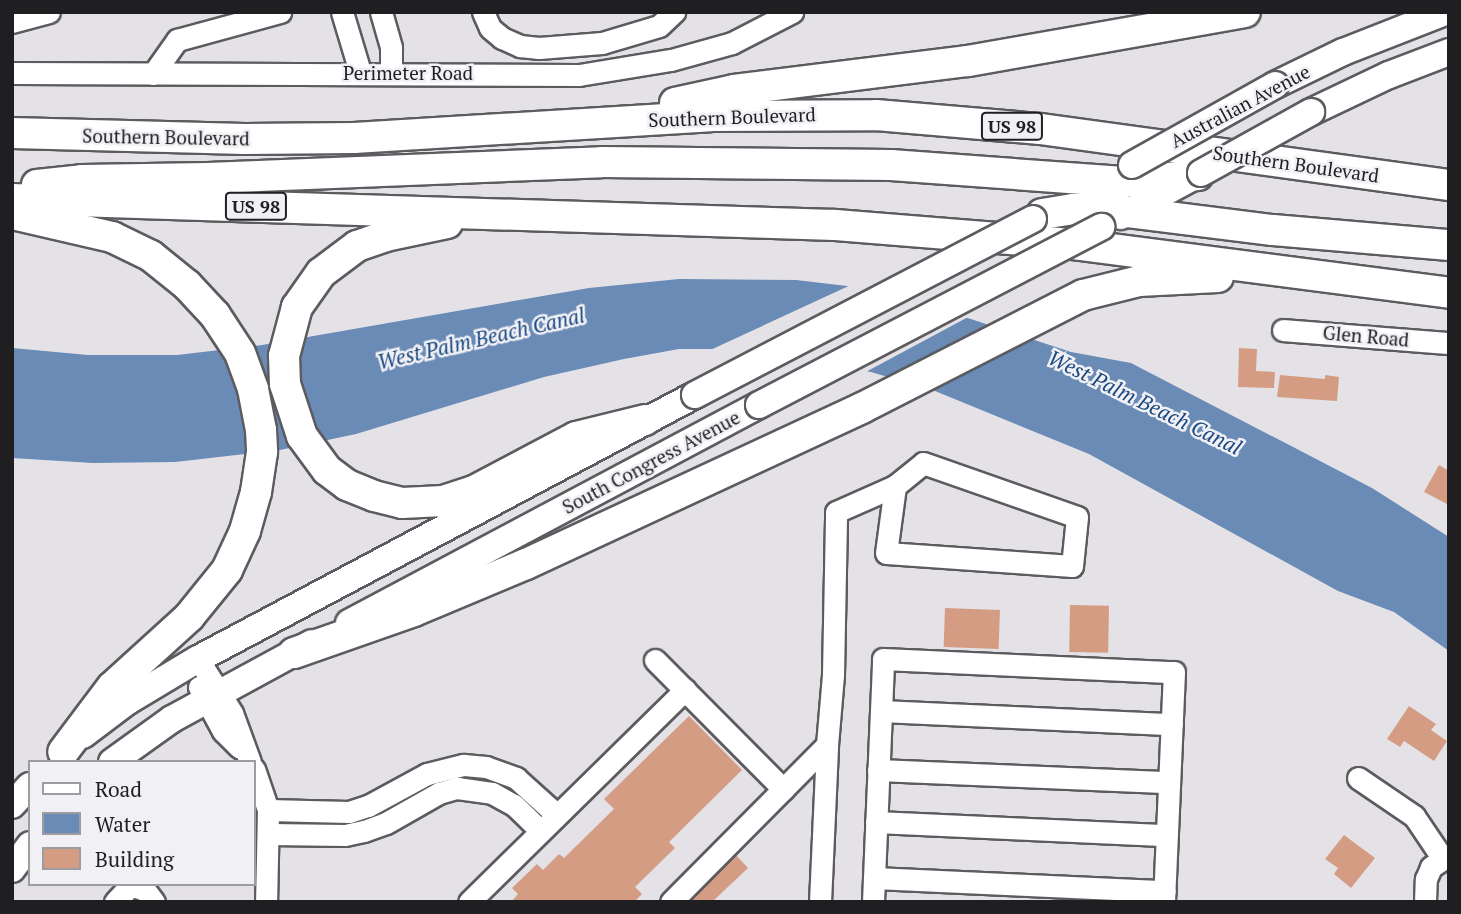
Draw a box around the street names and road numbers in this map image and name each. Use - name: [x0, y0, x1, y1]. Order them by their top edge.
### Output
- street label: Australian Avenue: [1166, 60, 1314, 152]
- street label: Perimeter Road: [343, 62, 473, 84]
- street label: Southern Boulevard: [648, 103, 816, 131]
- road number: US 98: [981, 112, 1044, 140]
- street label: Southern Boulevard: [82, 124, 250, 150]
- street label: Southern Boulevard: [1211, 141, 1381, 187]
- road number: US 98: [224, 191, 288, 220]
- street label: Glen Road: [1322, 321, 1410, 351]
- street label: South Congress Avenue: [558, 405, 744, 519]

